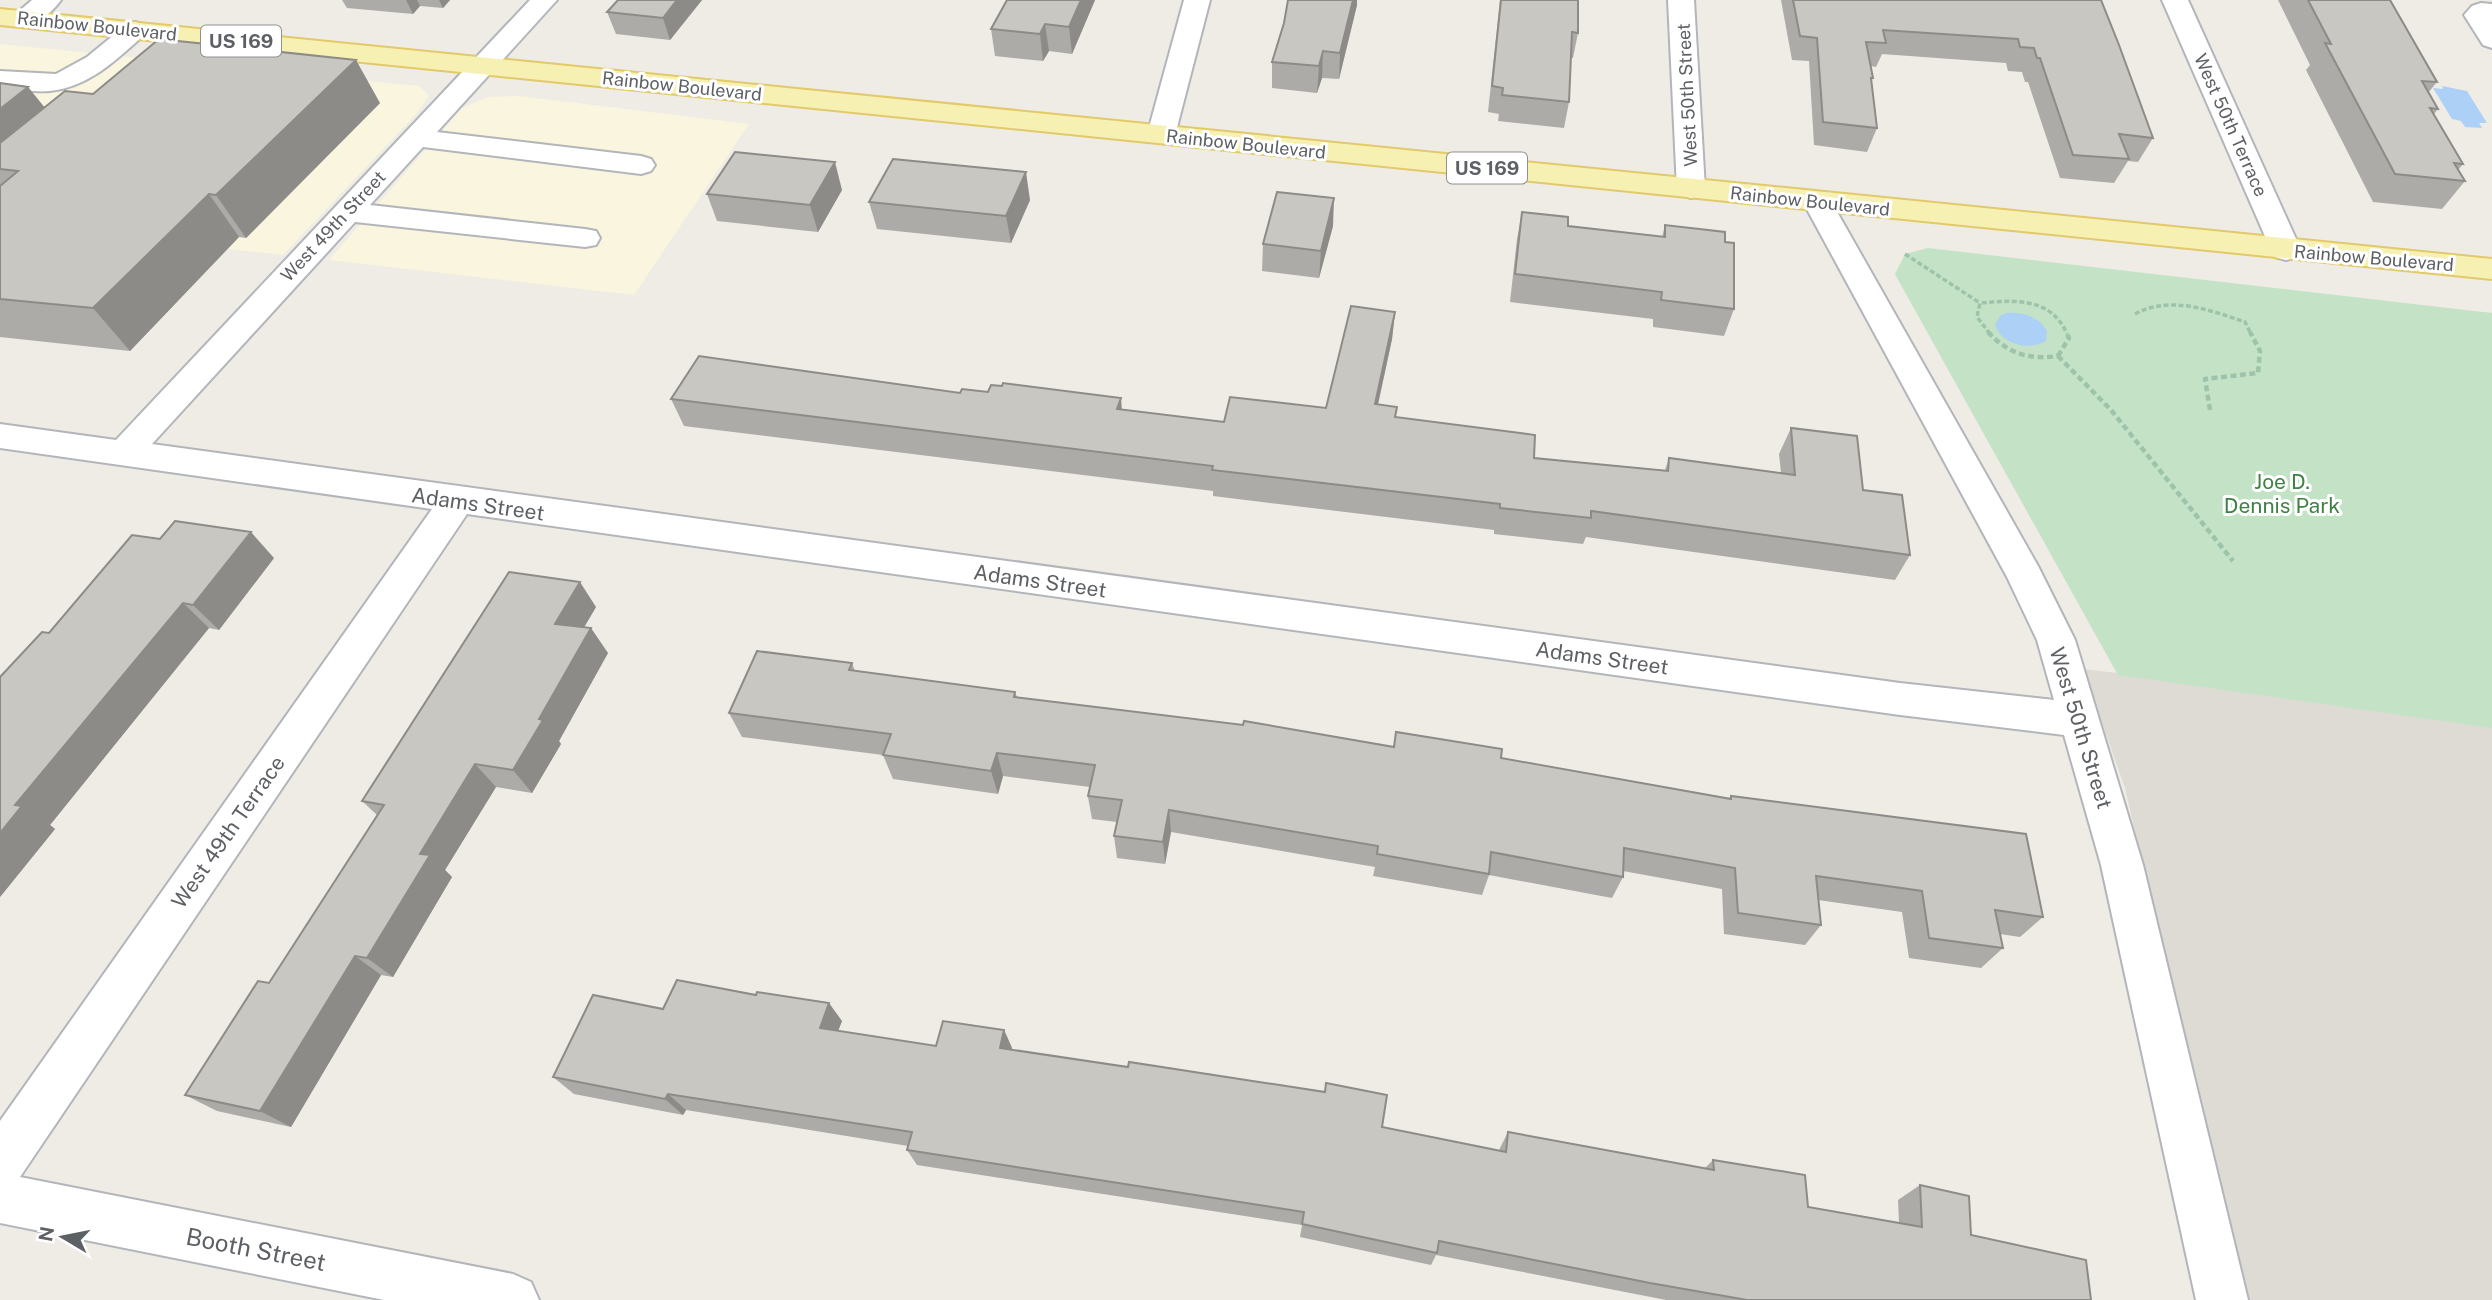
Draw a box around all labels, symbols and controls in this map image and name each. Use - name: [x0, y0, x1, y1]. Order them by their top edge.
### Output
- street label: Rainbow Boulevard: [16, 7, 178, 45]
- street label: West 50th Street: [1673, 23, 1701, 167]
- road number: US 169: [201, 25, 281, 56]
- street label: West 50th Terrace: [2190, 50, 2272, 200]
- street label: Rainbow Boulevard: [601, 67, 763, 105]
- street label: Rainbow Boulevard: [1165, 125, 1327, 163]
- road number: US 169: [1447, 152, 1527, 184]
- street label: West 49th Street: [276, 166, 390, 286]
- street label: Rainbow Boulevard: [1729, 182, 1891, 220]
- street label: Rainbow Boulevard: [2293, 241, 2455, 275]
- park label: Joe D. Dennis Park: [2224, 469, 2340, 518]
- street label: Adams Street: [410, 482, 546, 526]
- street label: Adams Street: [972, 559, 1108, 603]
- street label: Adams Street: [1534, 636, 1670, 680]
- street label: West 50th Street: [2045, 644, 2117, 812]
- street label: West 49th Terrace: [166, 751, 290, 913]
- north arrow: [28, 1202, 98, 1272]
- street label: Booth Street: [184, 1222, 328, 1276]
- text: N: [34, 1225, 58, 1243]

